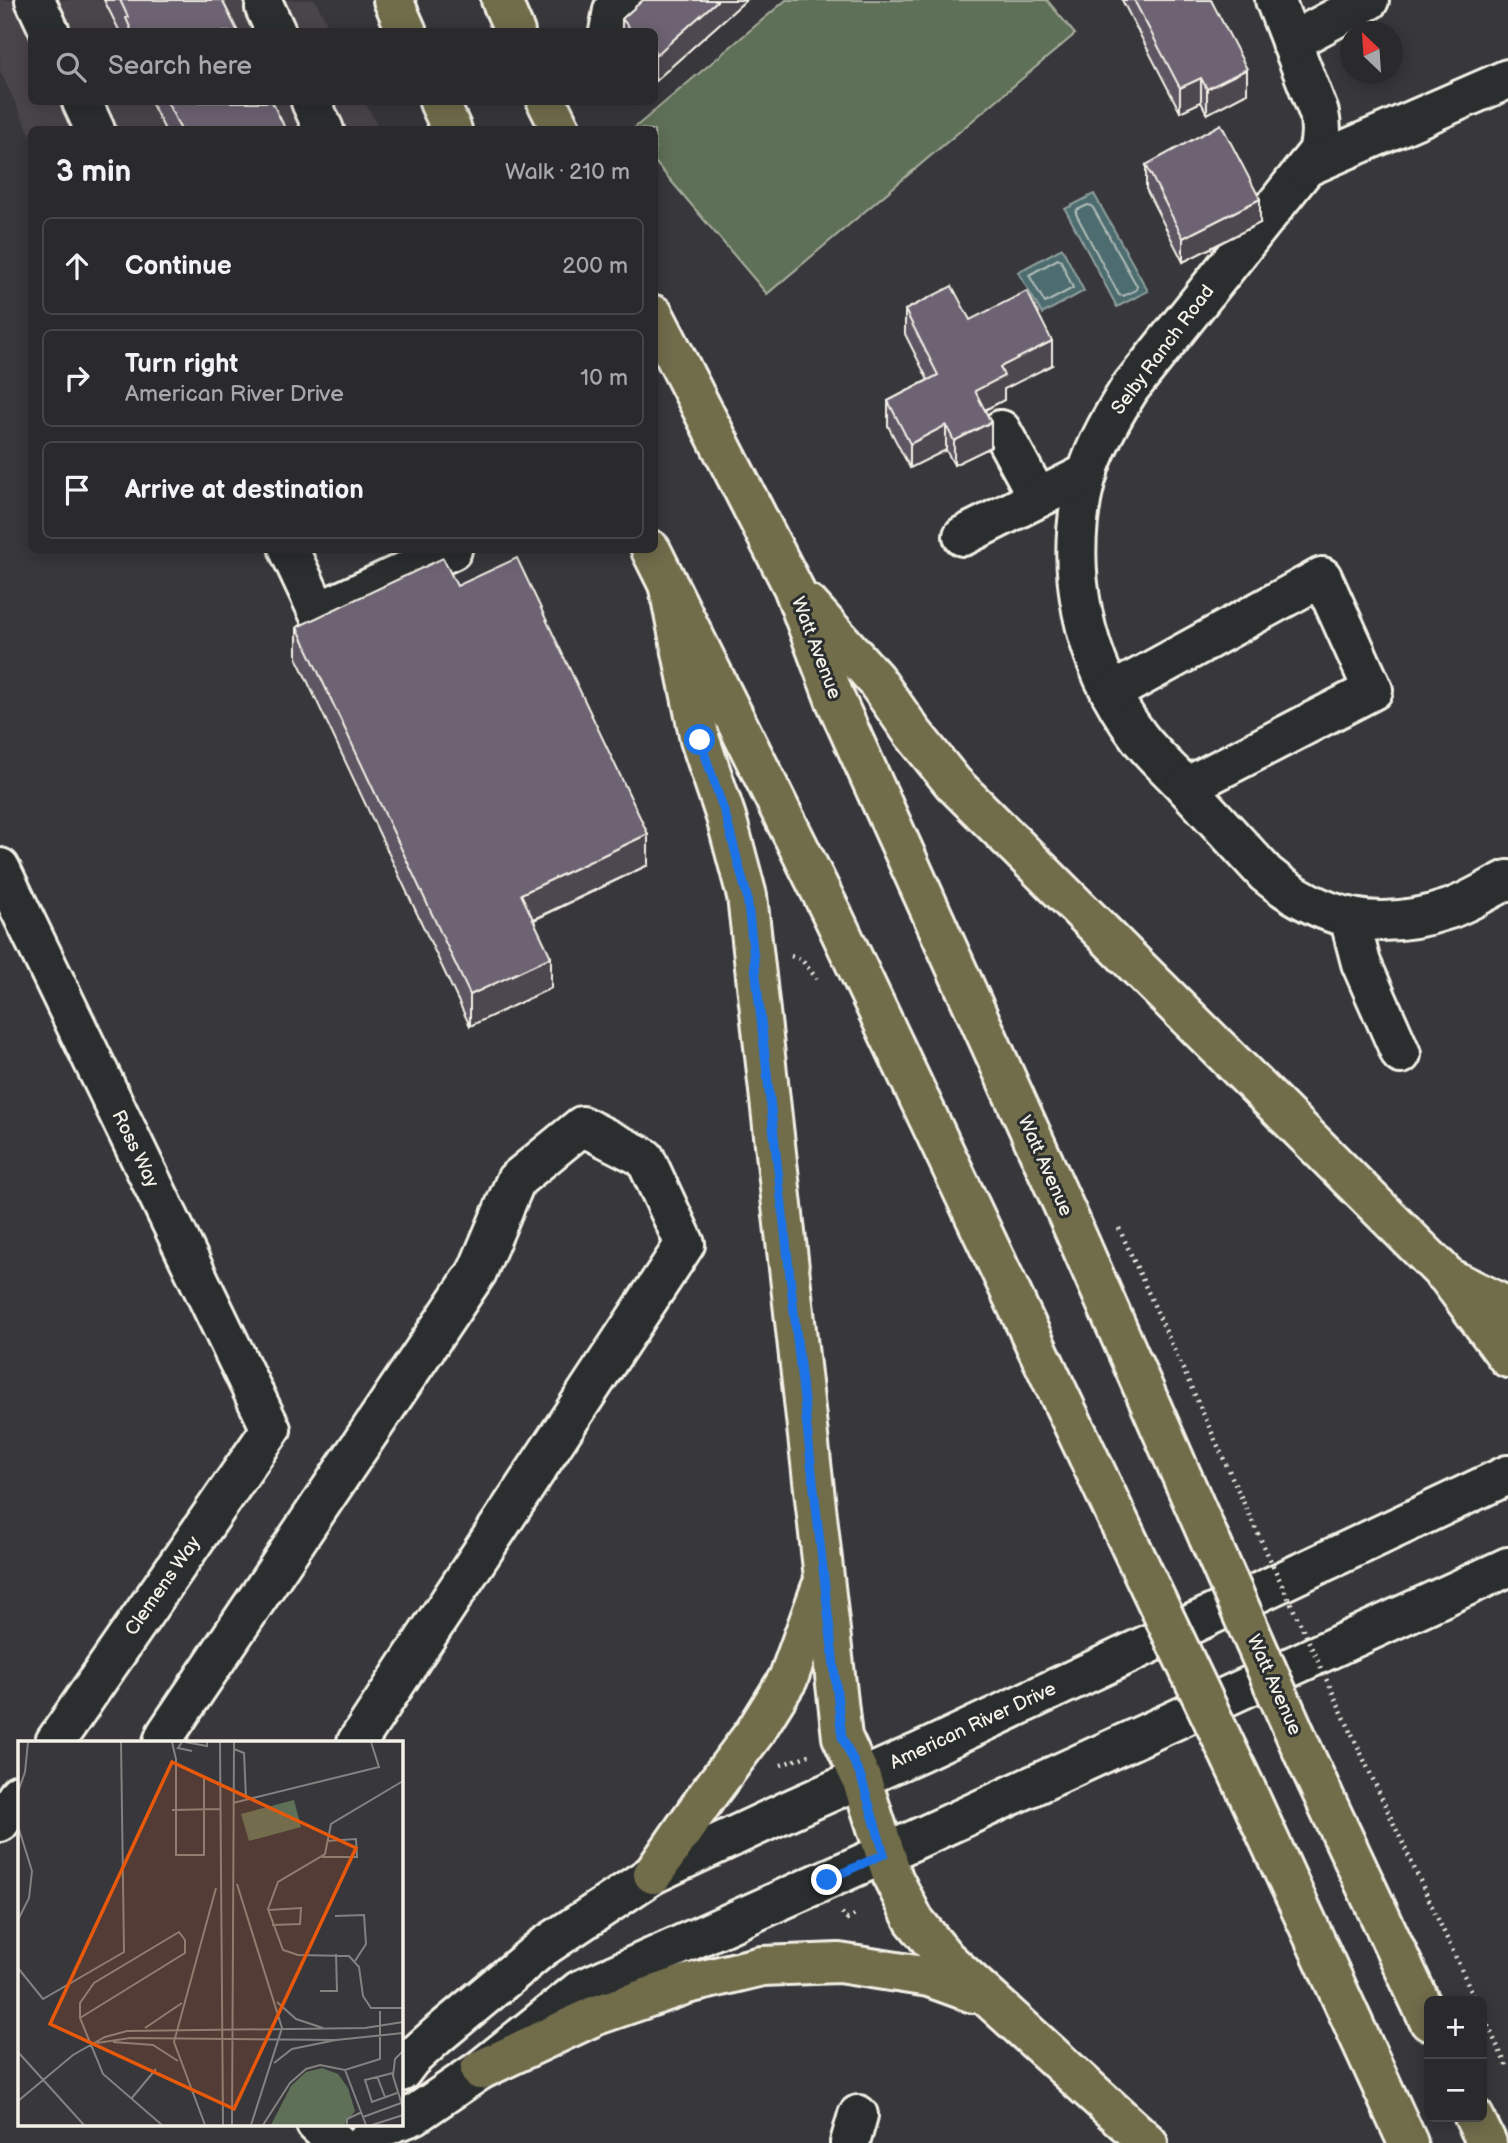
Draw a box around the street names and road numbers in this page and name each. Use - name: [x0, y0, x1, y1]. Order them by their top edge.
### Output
- street label: Selby Ranch Road: [1107, 281, 1219, 419]
- street label: Watt Avenue: [786, 594, 846, 702]
- street label: Ross Way: [106, 1107, 164, 1192]
- street label: Watt Avenue: [1013, 1112, 1077, 1220]
- street label: Clemens Way: [120, 1532, 206, 1640]
- street label: Watt Avenue: [1242, 1631, 1306, 1739]
- street label: American River Drive: [886, 1677, 1060, 1775]

